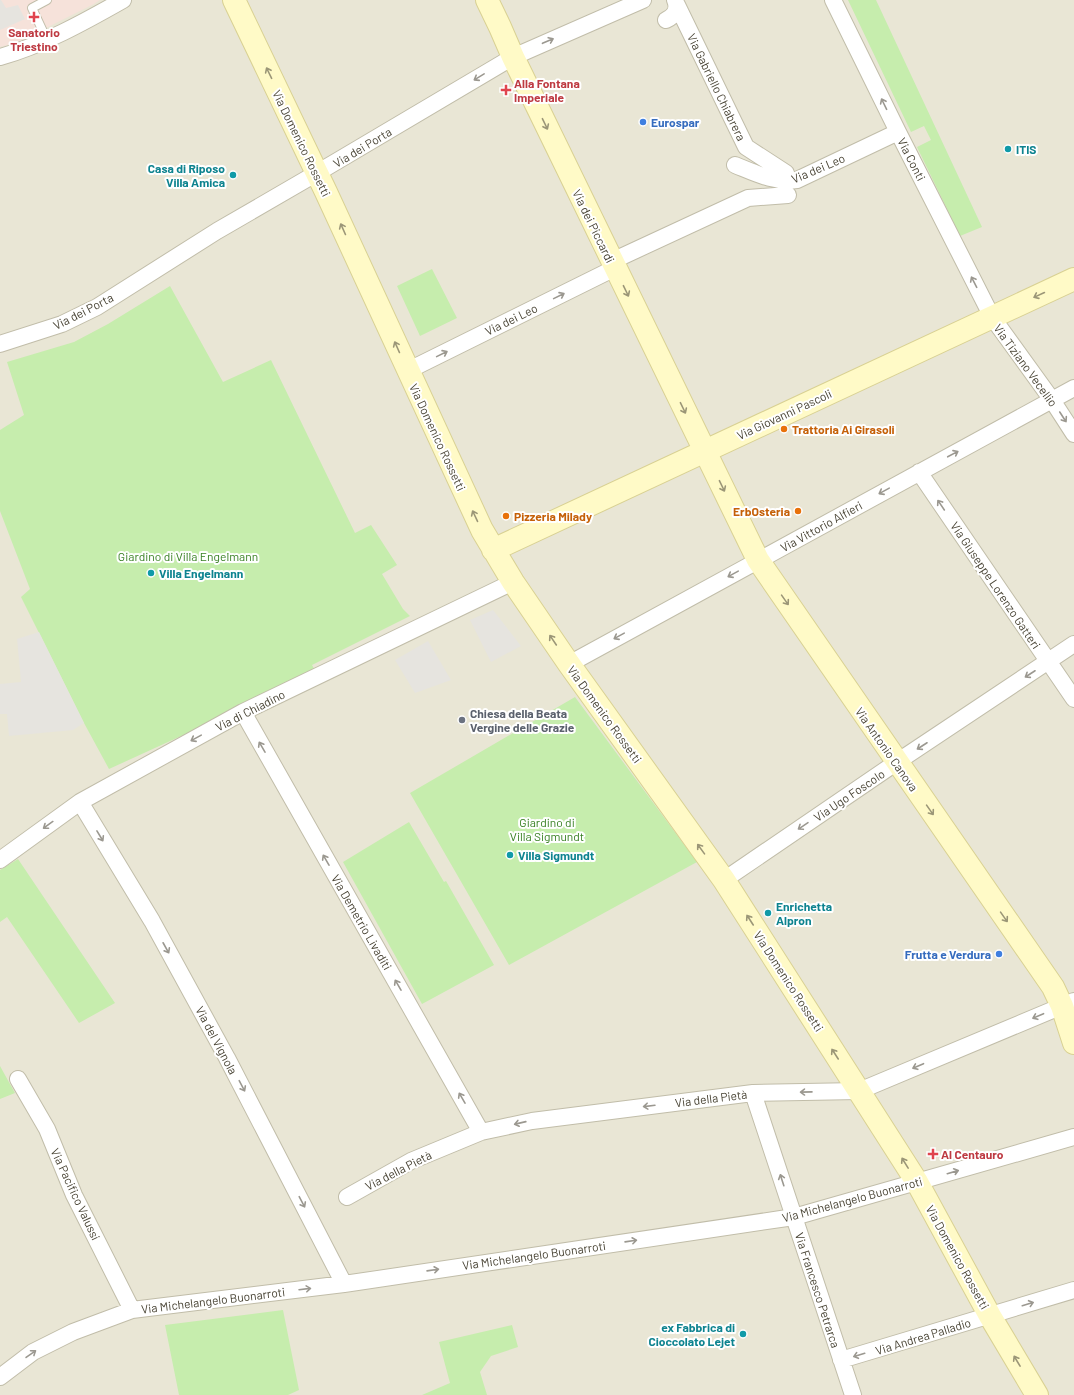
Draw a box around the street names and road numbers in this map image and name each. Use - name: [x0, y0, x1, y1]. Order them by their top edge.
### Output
- street label: Via Gabriello Chiabrera: [685, 31, 749, 143]
- street label: Via Domenico Rossetti: [270, 87, 334, 199]
- street label: Via dei Porta: [330, 124, 394, 170]
- street label: Via Conti: [895, 135, 929, 183]
- street label: Via dei Leo: [789, 150, 847, 186]
- street label: Via dei Piccardi: [570, 187, 618, 265]
- street label: Via dei Porta: [51, 290, 115, 332]
- street label: Via dei Leo: [482, 300, 540, 338]
- street label: Via Tiziano Vecellio: [991, 321, 1061, 409]
- street label: Via Domenico Rossetti: [407, 381, 469, 493]
- street label: Via Giovanni Pascoli: [734, 386, 834, 442]
- street label: Via Vittorio Alfieri: [778, 498, 864, 554]
- street label: Via Giuseppe Lorenzo Gatteri: [948, 519, 1044, 651]
- street label: Via Domenico Rossetti: [565, 663, 645, 765]
- street label: Via di Chiadino: [213, 686, 287, 734]
- street label: Via Antonio Canova: [853, 704, 921, 794]
- street label: Via Ugo Foscolo: [811, 766, 887, 824]
- street label: Via Demetrio Livaditi: [329, 872, 395, 972]
- street label: Via Domenico Rossetti: [751, 928, 827, 1034]
- street label: Via del Vignola: [193, 1004, 241, 1076]
- street label: Via della Pietà: [674, 1087, 748, 1109]
- street label: Via Pacifico Valussi: [49, 1146, 103, 1242]
- street label: Via della Pietà: [362, 1147, 434, 1193]
- street label: Via Michelangelo Buonarroti: [780, 1174, 924, 1224]
- street label: Via Domenico Rossetti: [924, 1203, 992, 1311]
- street label: Via Francesco Petrarca: [793, 1231, 843, 1349]
- street label: Via Michelangelo Buonarroti: [461, 1238, 607, 1272]
- street label: Via Michelangelo Buonarroti: [140, 1284, 286, 1316]
- street label: Via Andrea Palladio: [874, 1315, 972, 1357]

